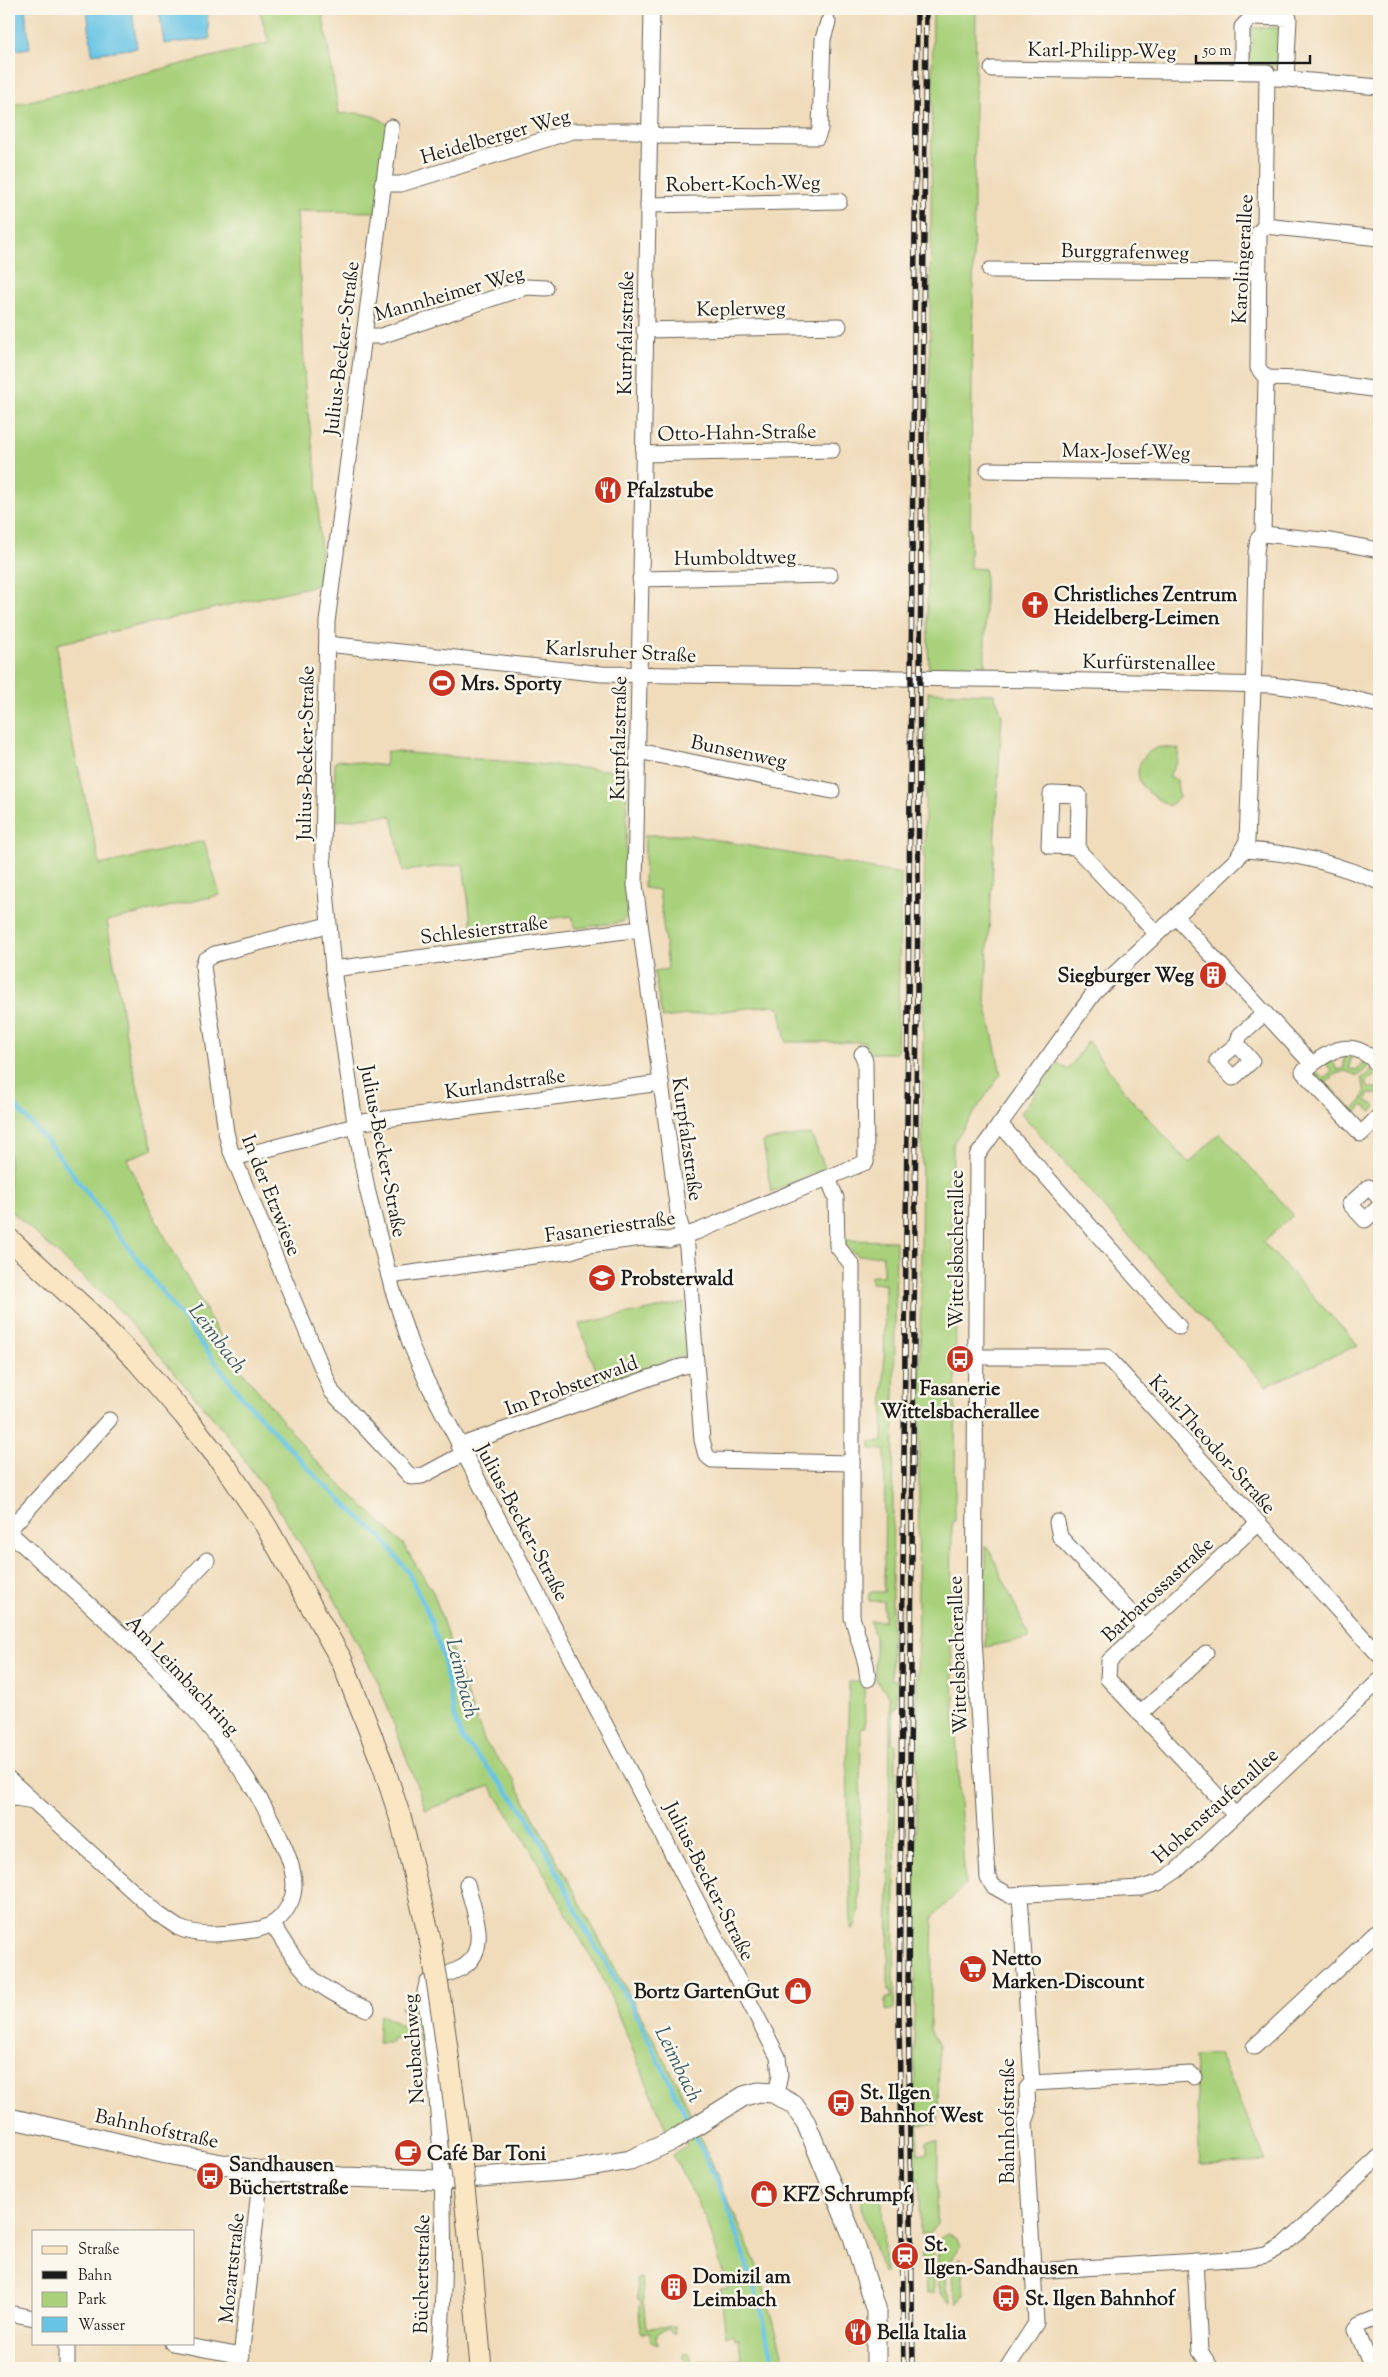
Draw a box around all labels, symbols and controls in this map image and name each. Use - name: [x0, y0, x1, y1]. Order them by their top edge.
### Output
- scale bar: [1196, 32, 1309, 64]
- street label: Karl-Philipp-Weg: [1027, 37, 1177, 68]
- text: 50 m: [1202, 41, 1232, 62]
- street label: Heidelberger Weg: [417, 103, 574, 174]
- street label: Robert-Koch-Weg: [665, 170, 821, 201]
- street label: Karolingerallee: [1227, 193, 1262, 325]
- street label: Burggrafenweg: [1061, 238, 1190, 269]
- street label: Julius-Becker-Straße: [318, 260, 369, 438]
- street label: Mannheimer Weg: [371, 260, 528, 331]
- street label: Kurpfalzstraße: [612, 271, 643, 396]
- street label: Keplerweg: [696, 295, 786, 326]
- street label: Otto-Hahn-Straße: [657, 419, 817, 450]
- street label: Max-Josef-Weg: [1061, 438, 1191, 469]
- restaurant icon: Pfalzstube: [593, 475, 623, 505]
- place label: Pfalzstube: [627, 478, 714, 507]
- street label: Humboldtweg: [674, 544, 797, 575]
- place label: Christliches Zentrum Heidelberg-Leimen: [1054, 582, 1238, 634]
- church icon: Christliches Zentrum Heidelberg-Leimen: [1020, 590, 1050, 620]
- street label: Karlsruher Straße: [545, 635, 697, 672]
- street label: Kurfürstenallee: [1082, 649, 1216, 680]
- street label: Julius-Becker-Straße: [291, 665, 324, 842]
- sports icon: Mrs. Sporty: [427, 668, 457, 698]
- place label: Mrs. Sporty: [461, 671, 562, 700]
- street label: Kurpfalzstraße: [605, 676, 636, 801]
- street label: Bunsenweg: [688, 729, 790, 778]
- street label: Schlesierstraße: [419, 909, 550, 954]
- building icon: Siegburger Weg: [1198, 960, 1228, 990]
- place label: Siegburger Weg: [1058, 963, 1194, 992]
- street label: Julius-Becker-Straße: [350, 1062, 412, 1240]
- street label: Kurlandstraße: [443, 1063, 568, 1108]
- street label: Kurpfalzstraße: [663, 1076, 709, 1203]
- street label: In der Etzwiese: [232, 1131, 307, 1261]
- street label: Wittelsbacherallee: [944, 1170, 973, 1328]
- street label: Fasaneriestraße: [543, 1205, 678, 1252]
- school or university icon: Probsterwald: [587, 1263, 617, 1293]
- place label: Probsterwald: [621, 1266, 734, 1295]
- water label: Leimbach: [180, 1298, 253, 1381]
- bus stop icon: Fasanerie Wittelsbacherallee: [945, 1344, 975, 1374]
- street label: Im Probsterwald: [501, 1350, 643, 1425]
- street label: Karl-Theodor-Straße: [1141, 1370, 1282, 1522]
- place label: Fasanerie Wittelsbacherallee: [881, 1376, 1039, 1428]
- street label: Julius-Becker-Straße: [466, 1438, 575, 1607]
- street label: Barbarossastraße: [1096, 1531, 1221, 1650]
- street label: Wittelsbacherallee: [942, 1575, 977, 1735]
- street label: Am Leimbachring: [118, 1610, 245, 1744]
- water label: Leimbach: [437, 1635, 485, 1722]
- street label: Hohenstaufenallee: [1147, 1742, 1286, 1871]
- street label: Julius-Becker-Straße: [655, 1797, 760, 1967]
- place label: Netto Marken-Discount: [992, 1946, 1144, 1998]
- supermarket icon: Netto Marken-Discount: [958, 1954, 988, 1984]
- shop icon: Bortz GartenGut: [783, 1976, 813, 2006]
- place label: Bortz GartenGut: [634, 1979, 779, 2008]
- street label: Neubachweg: [397, 1993, 434, 2105]
- water label: Leimbach: [646, 2022, 709, 2108]
- street label: Bahnhofstraße: [995, 2058, 1024, 2184]
- place label: St. Ilgen Bahnhof West: [860, 2080, 983, 2132]
- bus stop icon: St. Ilgen Bahnhof West: [826, 2088, 856, 2118]
- street label: Bahnhofstraße: [92, 2103, 221, 2158]
- cafe icon: Café Bar Toni: [393, 2138, 423, 2168]
- place label: Café Bar Toni: [427, 2141, 546, 2170]
- place label: Sandhausen Büchertstraße: [229, 2152, 349, 2204]
- bus stop icon: Sandhausen Büchertstraße: [195, 2161, 225, 2191]
- shop icon: KFZ Schrumpf: [749, 2179, 779, 2209]
- place label: KFZ Schrumpf: [783, 2182, 912, 2211]
- street label: Mozartstraße: [213, 2211, 254, 2325]
- street label: Büchertstraße: [408, 2214, 439, 2334]
- legend: [32, 2230, 195, 2344]
- place label: St. Ilgen-Sandhausen: [924, 2232, 1079, 2284]
- text: Straße: [78, 2240, 120, 2261]
- station icon: St. Ilgen-Sandhausen: [890, 2241, 920, 2271]
- place label: Domizil am Leimbach: [693, 2264, 791, 2316]
- text: Bahn: [78, 2266, 112, 2287]
- building icon: Domizil am Leimbach: [659, 2272, 689, 2302]
- bus stop icon: St. Ilgen Bahnhof: [991, 2283, 1021, 2313]
- place label: St. Ilgen Bahnhof: [1025, 2286, 1177, 2315]
- text: Park: [78, 2290, 107, 2311]
- text: Wasser: [78, 2316, 125, 2337]
- restaurant icon: Bella Italia: [843, 2317, 873, 2347]
- place label: Bella Italia: [877, 2320, 967, 2349]

